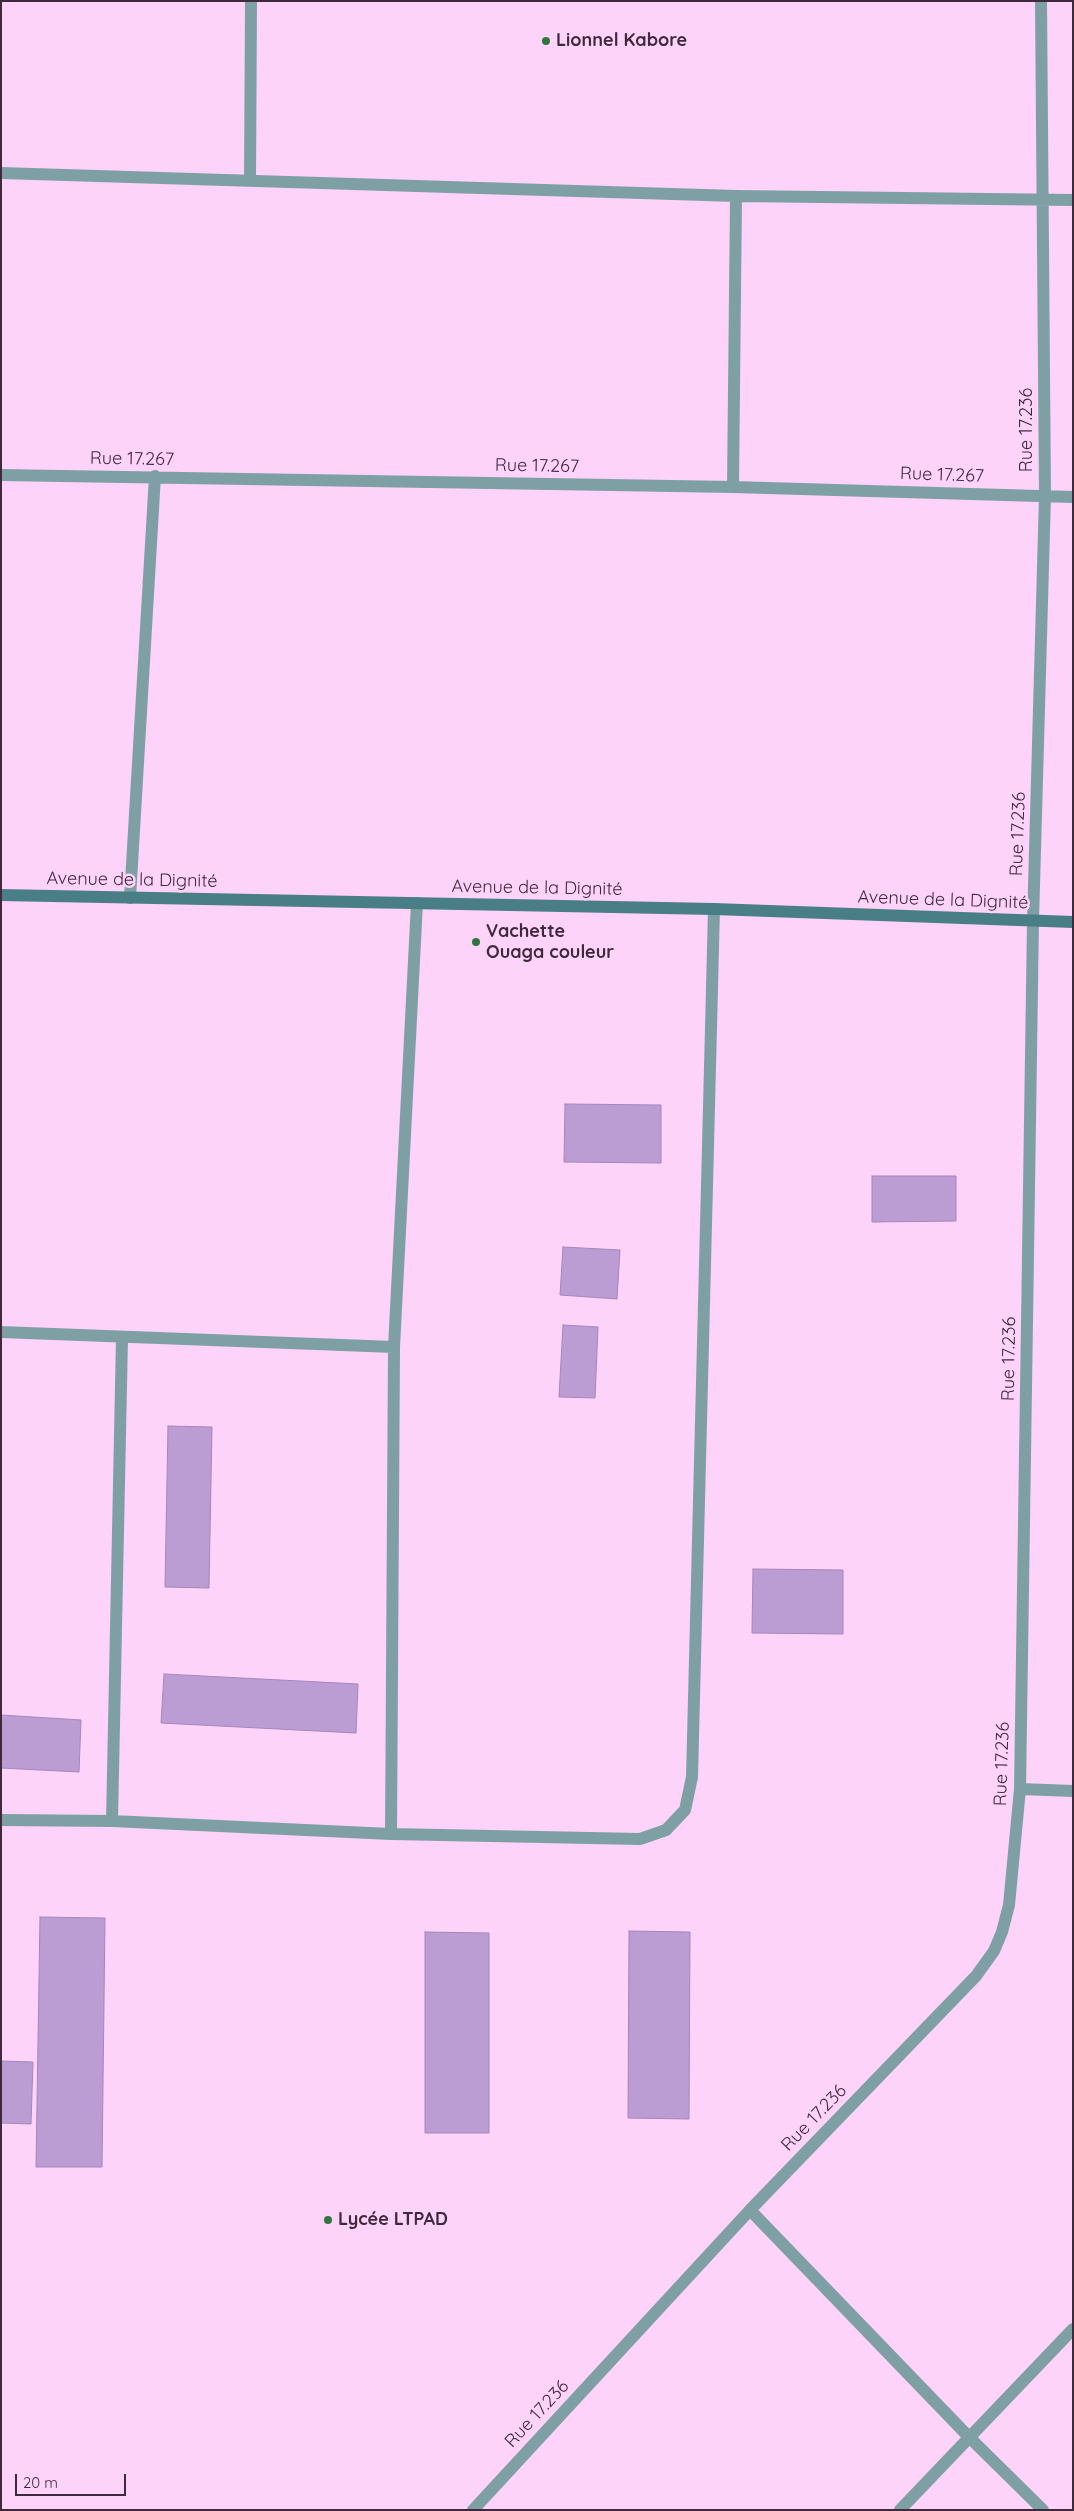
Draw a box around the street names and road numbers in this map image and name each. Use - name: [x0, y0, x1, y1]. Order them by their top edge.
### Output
- street label: Rue 17.236: [1016, 388, 1038, 472]
- street label: Rue 17.267: [90, 447, 174, 471]
- street label: Rue 17.267: [495, 454, 579, 478]
- street label: Rue 17.267: [900, 463, 984, 487]
- street label: Rue 17.236: [1006, 791, 1030, 877]
- street label: Avenue de la Dignité: [46, 868, 218, 892]
- street label: Avenue de la Dignité: [451, 876, 623, 900]
- street label: Avenue de la Dignité: [857, 886, 1029, 914]
- street label: Rue 17.236: [997, 1317, 1021, 1401]
- street label: Rue 17.236: [990, 1721, 1014, 1807]
- street label: Rue 17.236: [777, 2080, 851, 2156]
- street label: Rue 17.236: [500, 2376, 574, 2452]

